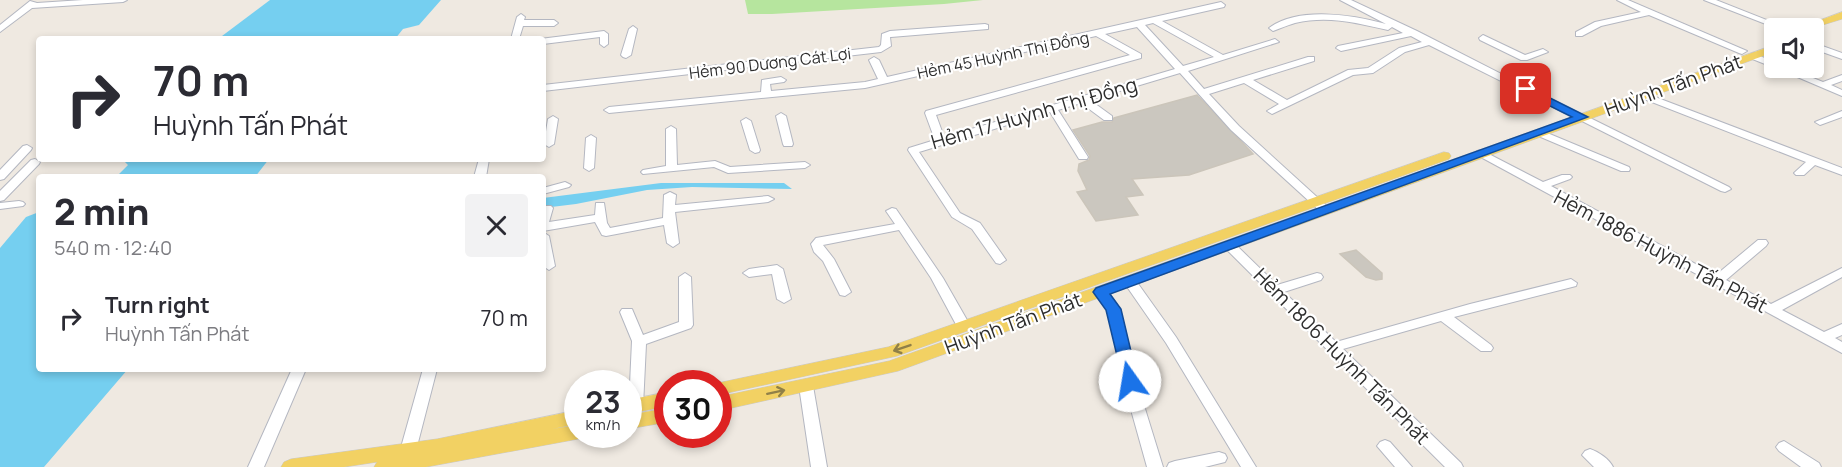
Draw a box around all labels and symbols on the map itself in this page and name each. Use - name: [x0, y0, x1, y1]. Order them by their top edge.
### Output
- street label: Hẻm 45 Huỳnh Thị Đồng: [915, 26, 1091, 84]
- street label: Hẻm 90 Dương Cát Lợi: [688, 42, 852, 84]
- street label: Huỳnh Tấn Phát: [1600, 48, 1746, 122]
- pin: [1500, 63, 1551, 114]
- street label: Hẻm 17 Huỳnh Thị Đồng: [928, 71, 1140, 155]
- street label: Hẻm 1886 Huỳnh Tấn Phát: [1549, 183, 1773, 319]
- street label: Hẻm 1806 Huỳnh Tấn Phát: [1248, 262, 1436, 450]
- street label: Huỳnh Tấn Phát: [940, 286, 1086, 360]
- one-way arrow: [894, 343, 912, 354]
- position arrow: [1098, 349, 1162, 413]
- speed limit sign: 30: [654, 370, 732, 448]
- one-way arrow: [765, 386, 785, 397]

